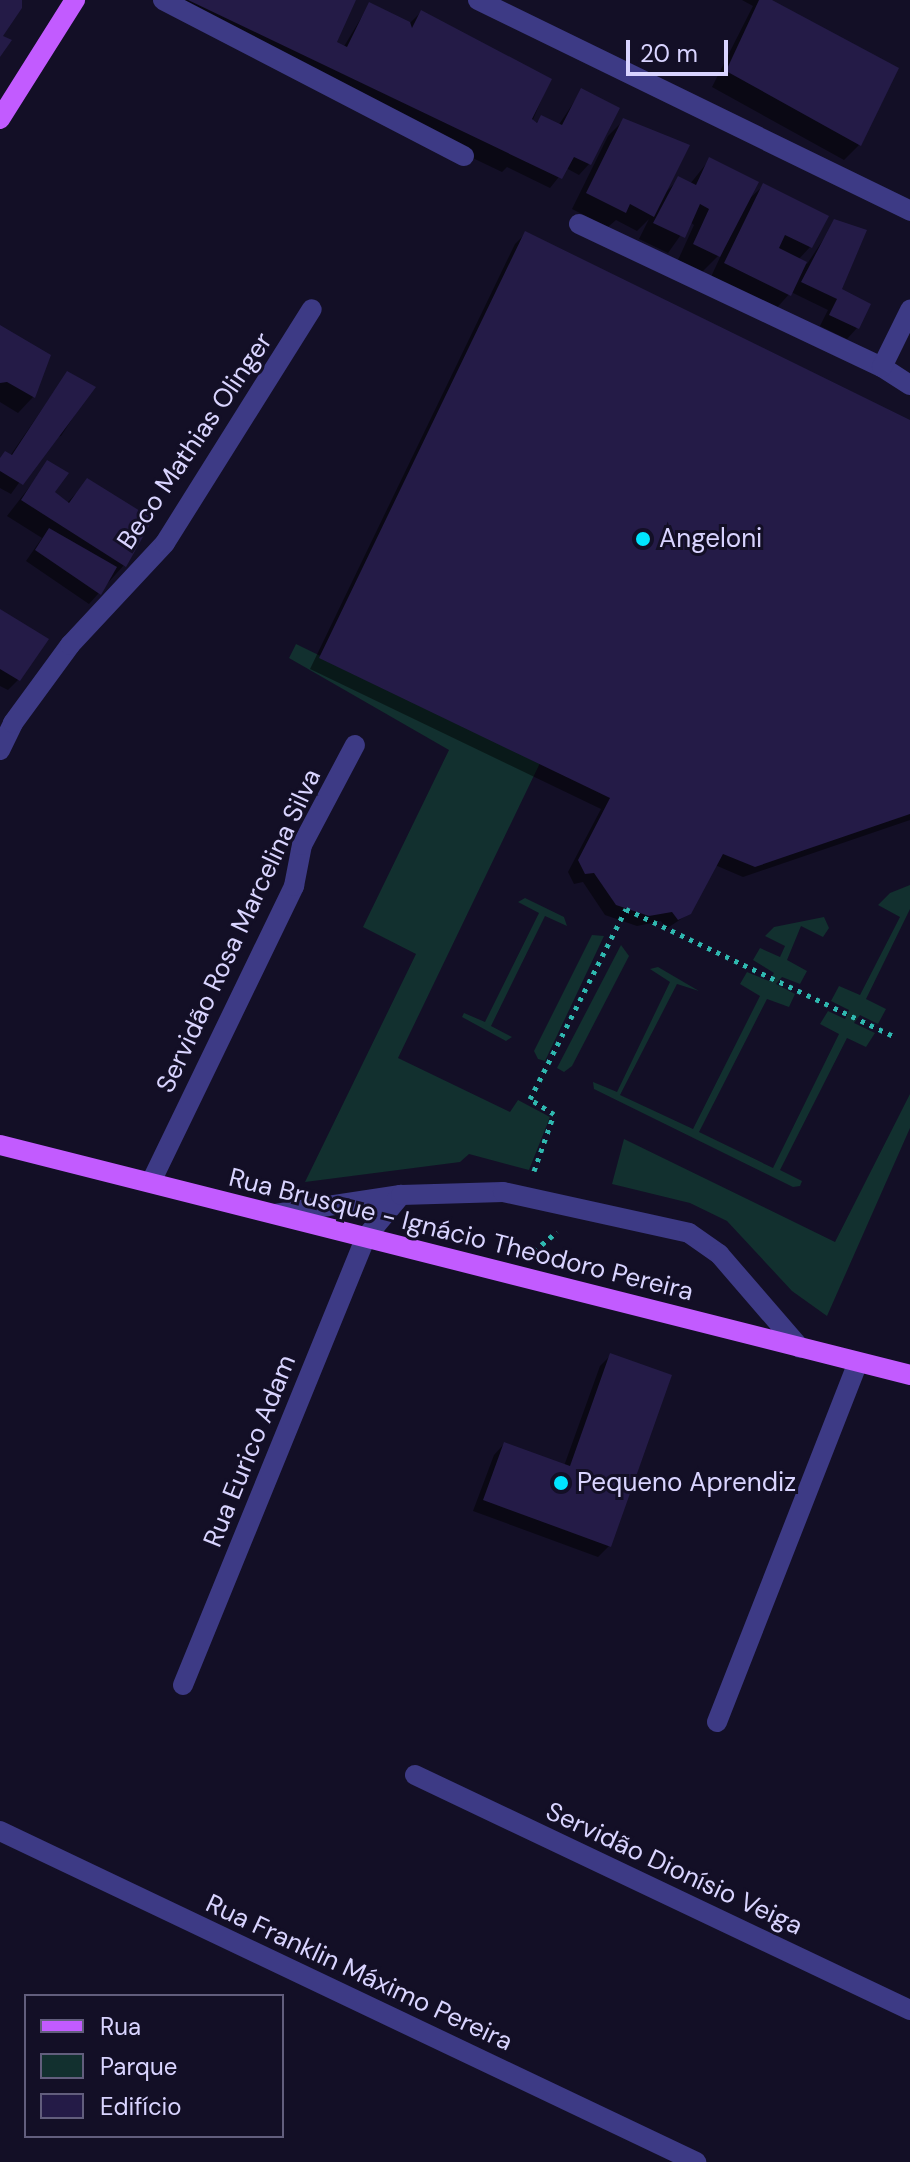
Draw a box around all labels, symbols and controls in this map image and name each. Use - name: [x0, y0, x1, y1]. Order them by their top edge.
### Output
- scale bar: [630, 24, 732, 74]
- text: 20 m: [640, 38, 698, 69]
- street label: Beco Mathias Olinger: [111, 327, 279, 555]
- place label: Angeloni: [659, 523, 762, 555]
- marker: Angeloni: [634, 530, 652, 548]
- street label: Servidão Rosa Marcelina Silva: [150, 764, 328, 1098]
- street label: Rua Brusque - Ignácio Theodoro Pereira: [226, 1162, 696, 1308]
- street label: Rua Eurico Adam: [197, 1350, 303, 1552]
- place label: Pequeno Aprendiz: [577, 1467, 796, 1499]
- marker: Pequeno Aprendiz: [552, 1474, 570, 1492]
- street label: Servidão Dionísio Veiga: [541, 1796, 807, 1942]
- street label: Rua Franklin Máximo Pereira: [201, 1888, 517, 2058]
- legend: [24, 1994, 284, 2138]
- text: Rua: [100, 2011, 141, 2042]
- text: Parque: [100, 2051, 177, 2082]
- text: Edifício: [100, 2091, 182, 2122]

